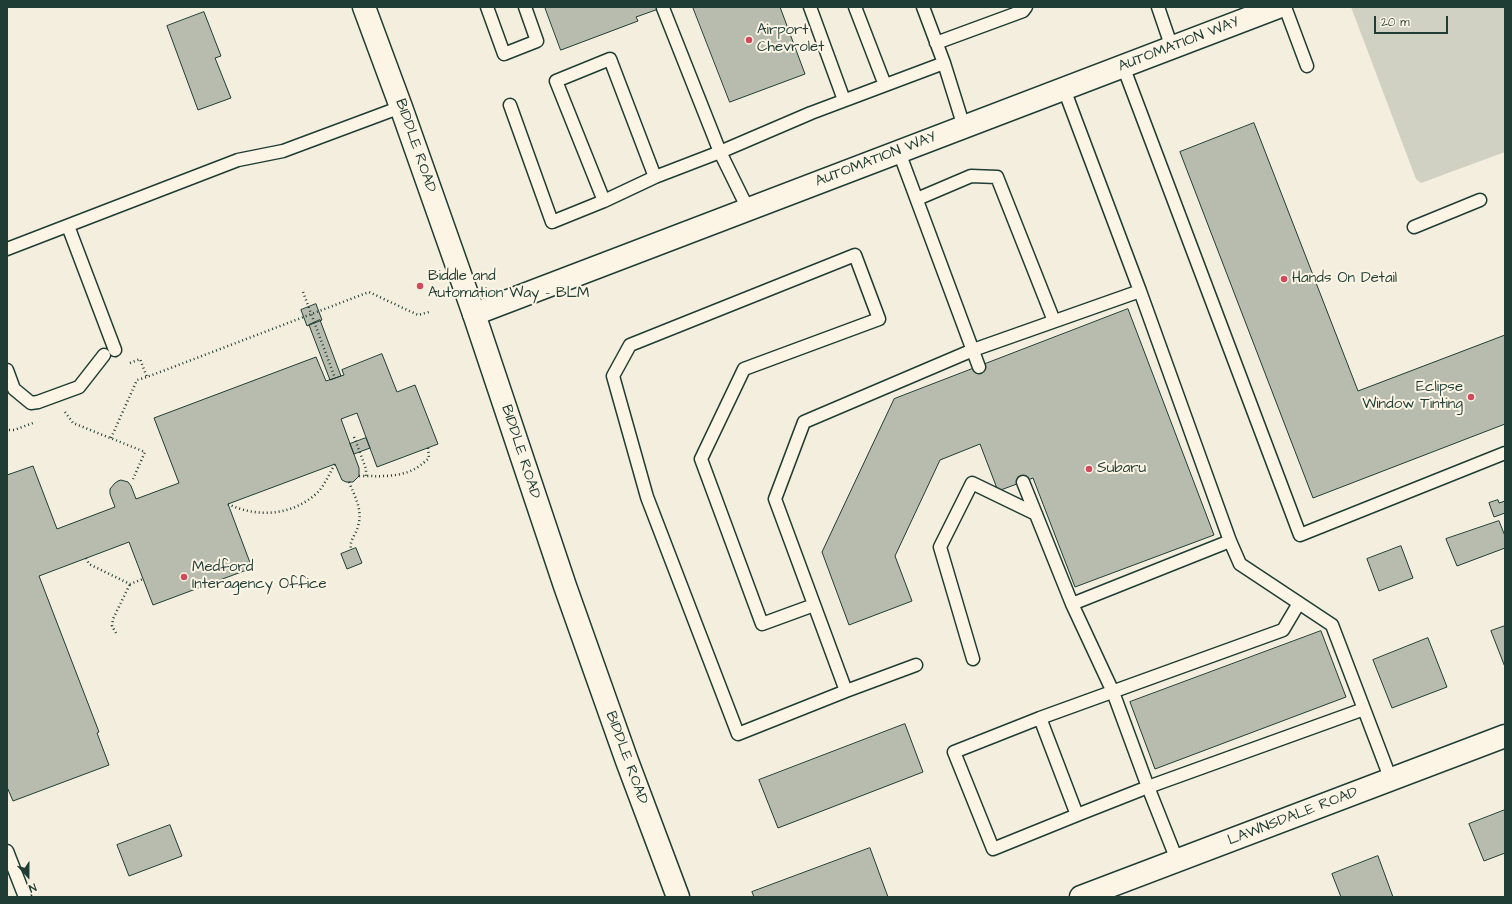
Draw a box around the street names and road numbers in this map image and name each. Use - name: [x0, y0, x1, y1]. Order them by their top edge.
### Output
- street label: AUTOMATION WAY: [1116, 14, 1242, 76]
- street label: BIDDLE ROAD: [391, 97, 439, 195]
- street label: AUTOMATION WAY: [813, 129, 939, 191]
- street label: BIDDLE ROAD: [496, 403, 544, 501]
- street label: BIDDLE ROAD: [601, 709, 651, 807]
- street label: LAWNSDALE ROAD: [1225, 784, 1361, 850]

